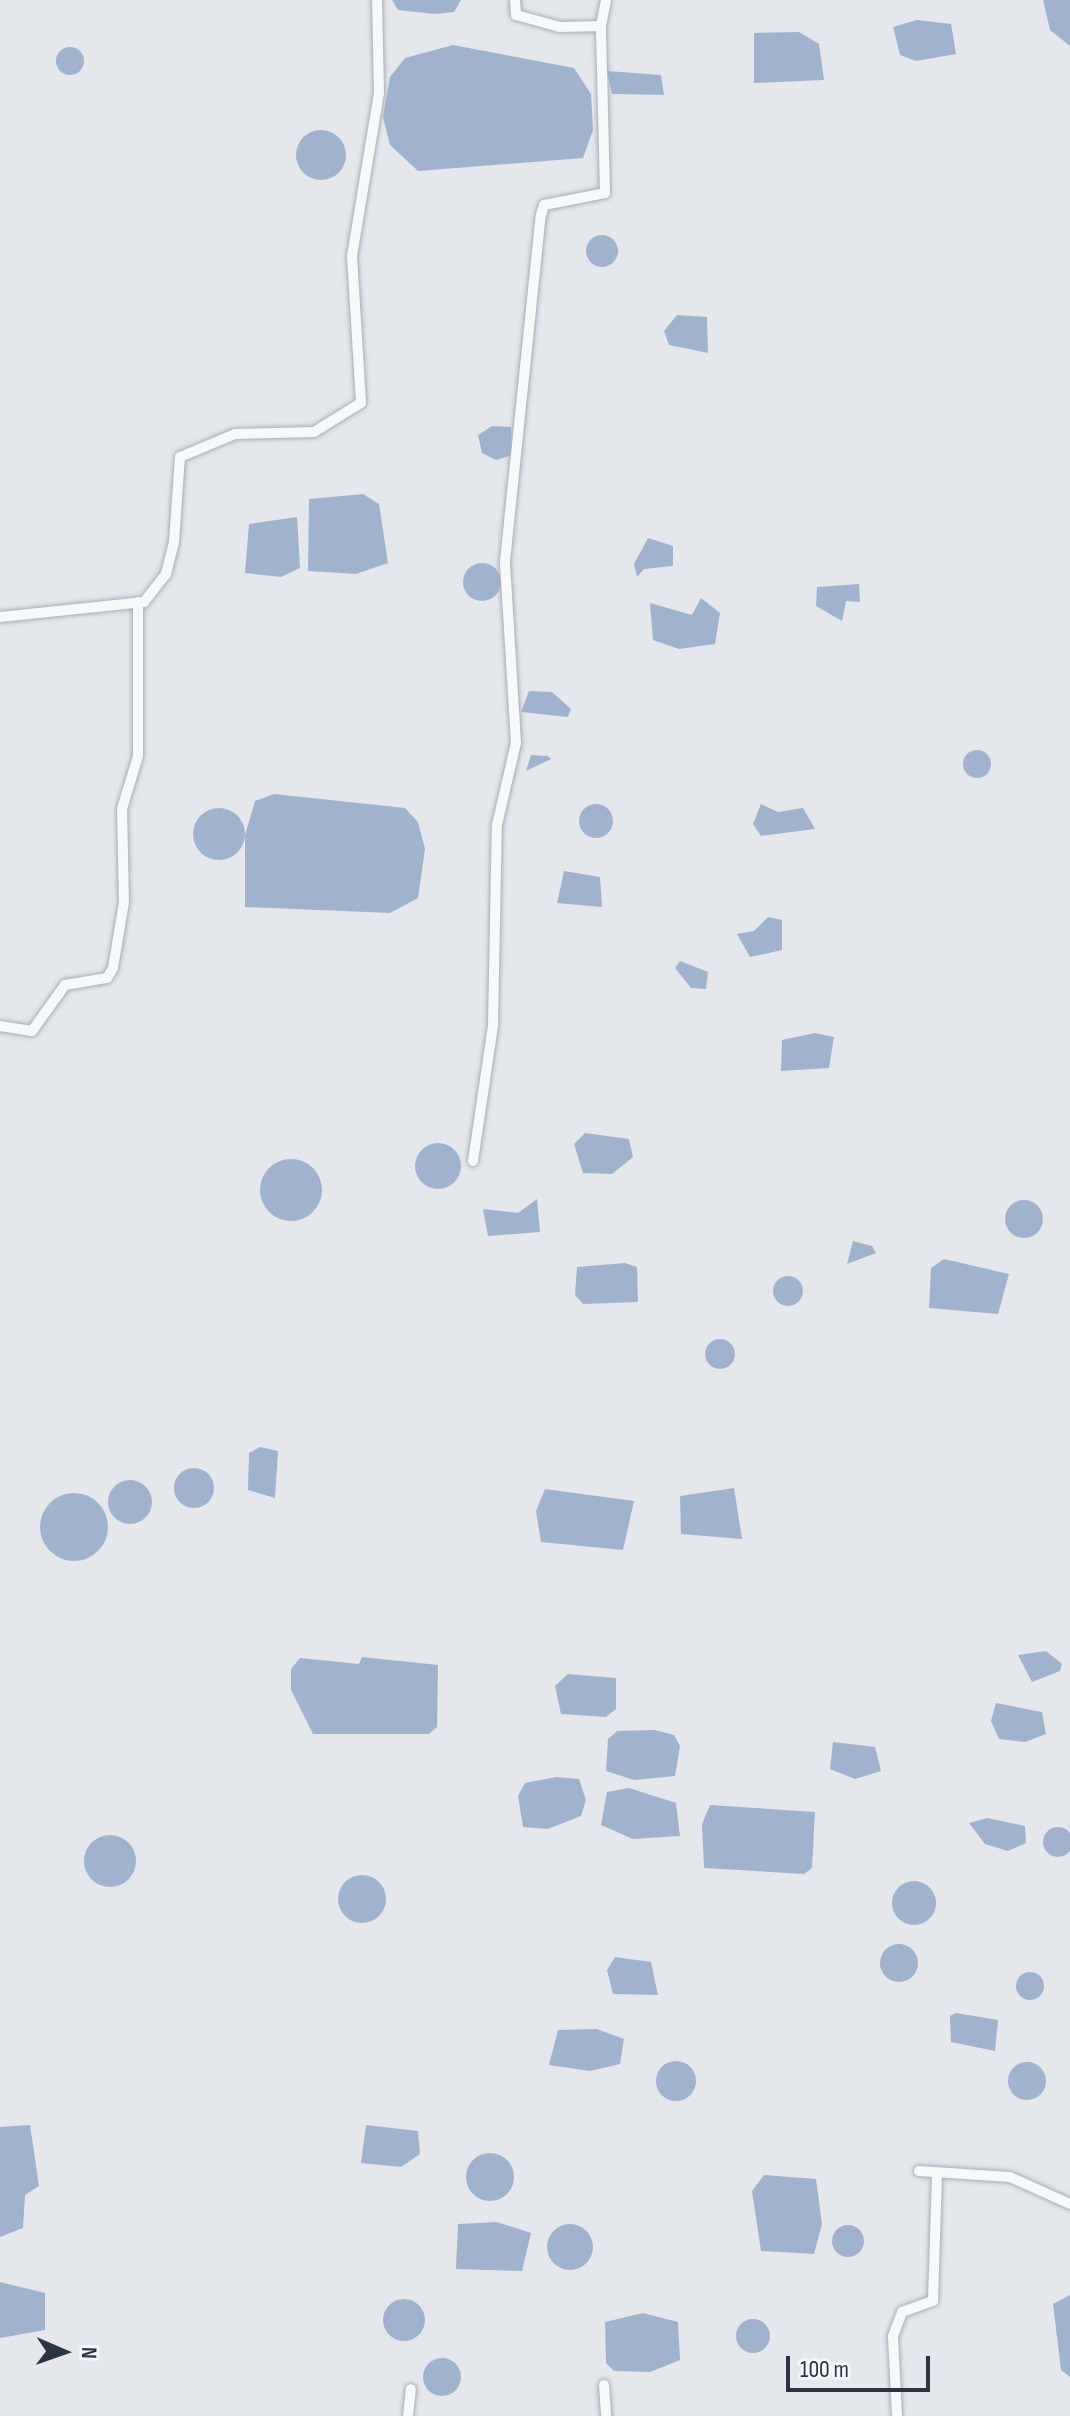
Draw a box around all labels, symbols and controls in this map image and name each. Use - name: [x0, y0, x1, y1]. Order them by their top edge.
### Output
- north arrow: [24, 2312, 104, 2392]
- scale bar: [790, 2340, 934, 2390]
- text: N: [75, 2347, 102, 2359]
- text: 100 m: [800, 2355, 849, 2384]

